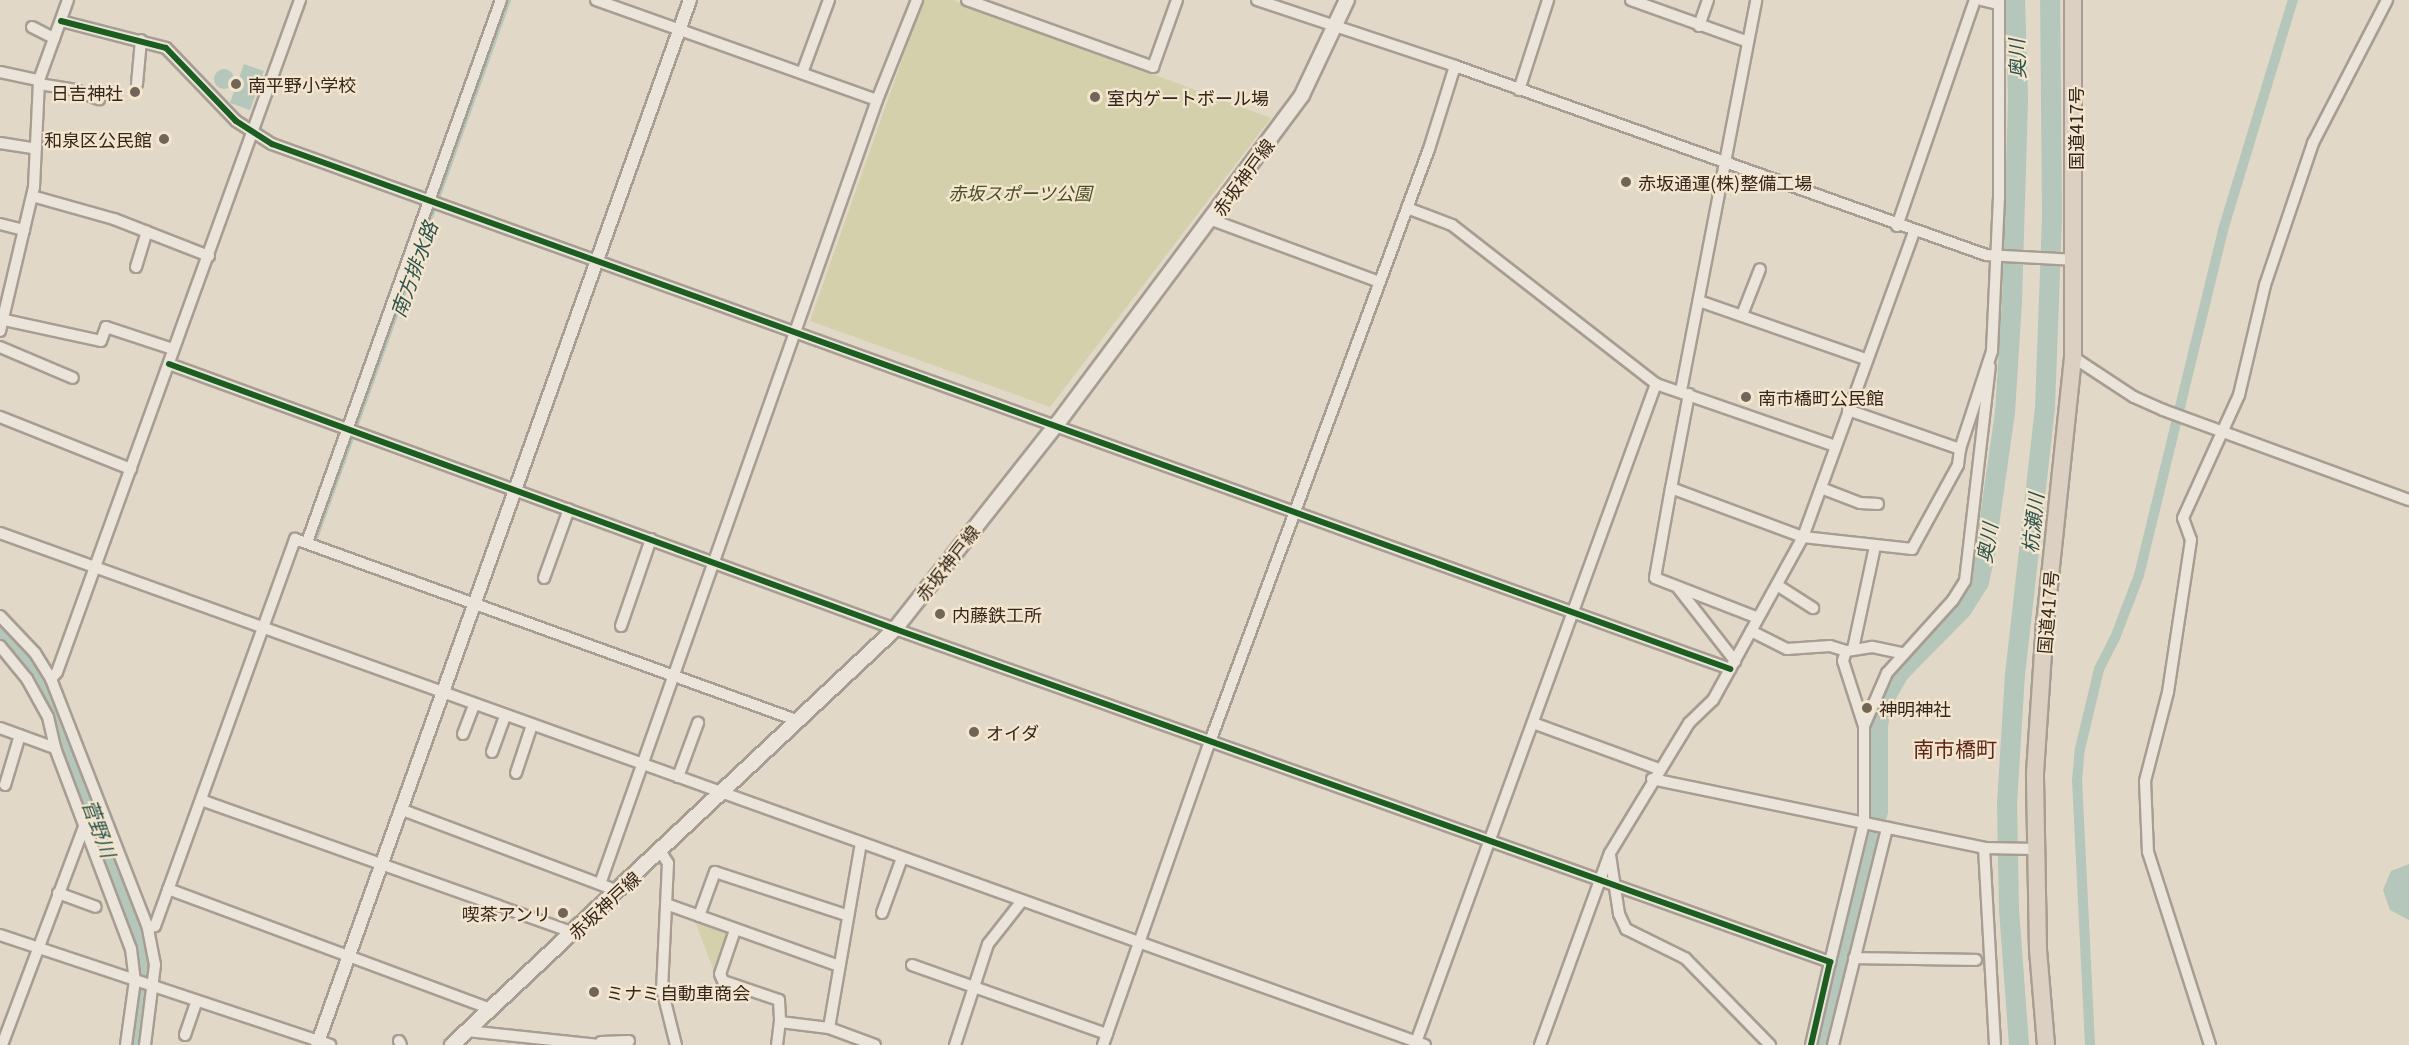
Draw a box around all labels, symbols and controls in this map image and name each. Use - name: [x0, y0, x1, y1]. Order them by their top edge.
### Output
- water label: 奥川: [2003, 39, 2029, 79]
- place label: 南平野小学校: [248, 73, 356, 95]
- marker: 南平野小学校: [229, 77, 243, 91]
- place label: 日吉神社: [51, 81, 123, 103]
- marker: 日吉神社: [128, 85, 142, 99]
- place label: 室内ゲートボール場: [1107, 86, 1269, 108]
- street label: 国道417号: [2064, 86, 2086, 170]
- marker: 室内ゲートボール場: [1088, 90, 1102, 104]
- place label: 和泉区公民館: [44, 128, 152, 150]
- marker: 和泉区公民館: [157, 132, 171, 146]
- street label: 赤坂神戸線: [1208, 134, 1278, 220]
- place label: 赤坂通運(株)整備工場: [1638, 171, 1812, 193]
- marker: 赤坂通運(株)整備工場: [1619, 175, 1633, 189]
- park label: 赤坂スポーツ公園: [948, 181, 1092, 203]
- water label: 南方排水路: [385, 218, 441, 320]
- place label: 南市橋町公民館: [1758, 386, 1884, 408]
- marker: 南市橋町公民館: [1739, 390, 1753, 404]
- water label: 杭瀬川: [2017, 492, 2047, 554]
- street label: 赤坂神戸線: [911, 521, 983, 605]
- water label: 奥川: [1971, 521, 2001, 565]
- street label: 国道417号: [2033, 569, 2061, 655]
- place label: 内藤鉄工所: [952, 603, 1042, 625]
- marker: 内藤鉄工所: [933, 607, 947, 621]
- place label: 神明神社: [1879, 697, 1951, 719]
- marker: 神明神社: [1860, 701, 1874, 715]
- place label: オイダ: [986, 721, 1040, 743]
- marker: オイダ: [967, 725, 981, 739]
- district label: 南市橋町: [1913, 735, 1997, 761]
- water label: 菅野川: [78, 796, 122, 860]
- street label: 赤坂神戸線: [564, 866, 644, 944]
- place label: 喫茶アンリ: [461, 902, 551, 924]
- marker: 喫茶アンリ: [556, 906, 570, 920]
- place label: ミナミ自動車商会: [606, 981, 750, 1003]
- marker: ミナミ自動車商会: [587, 985, 601, 999]

